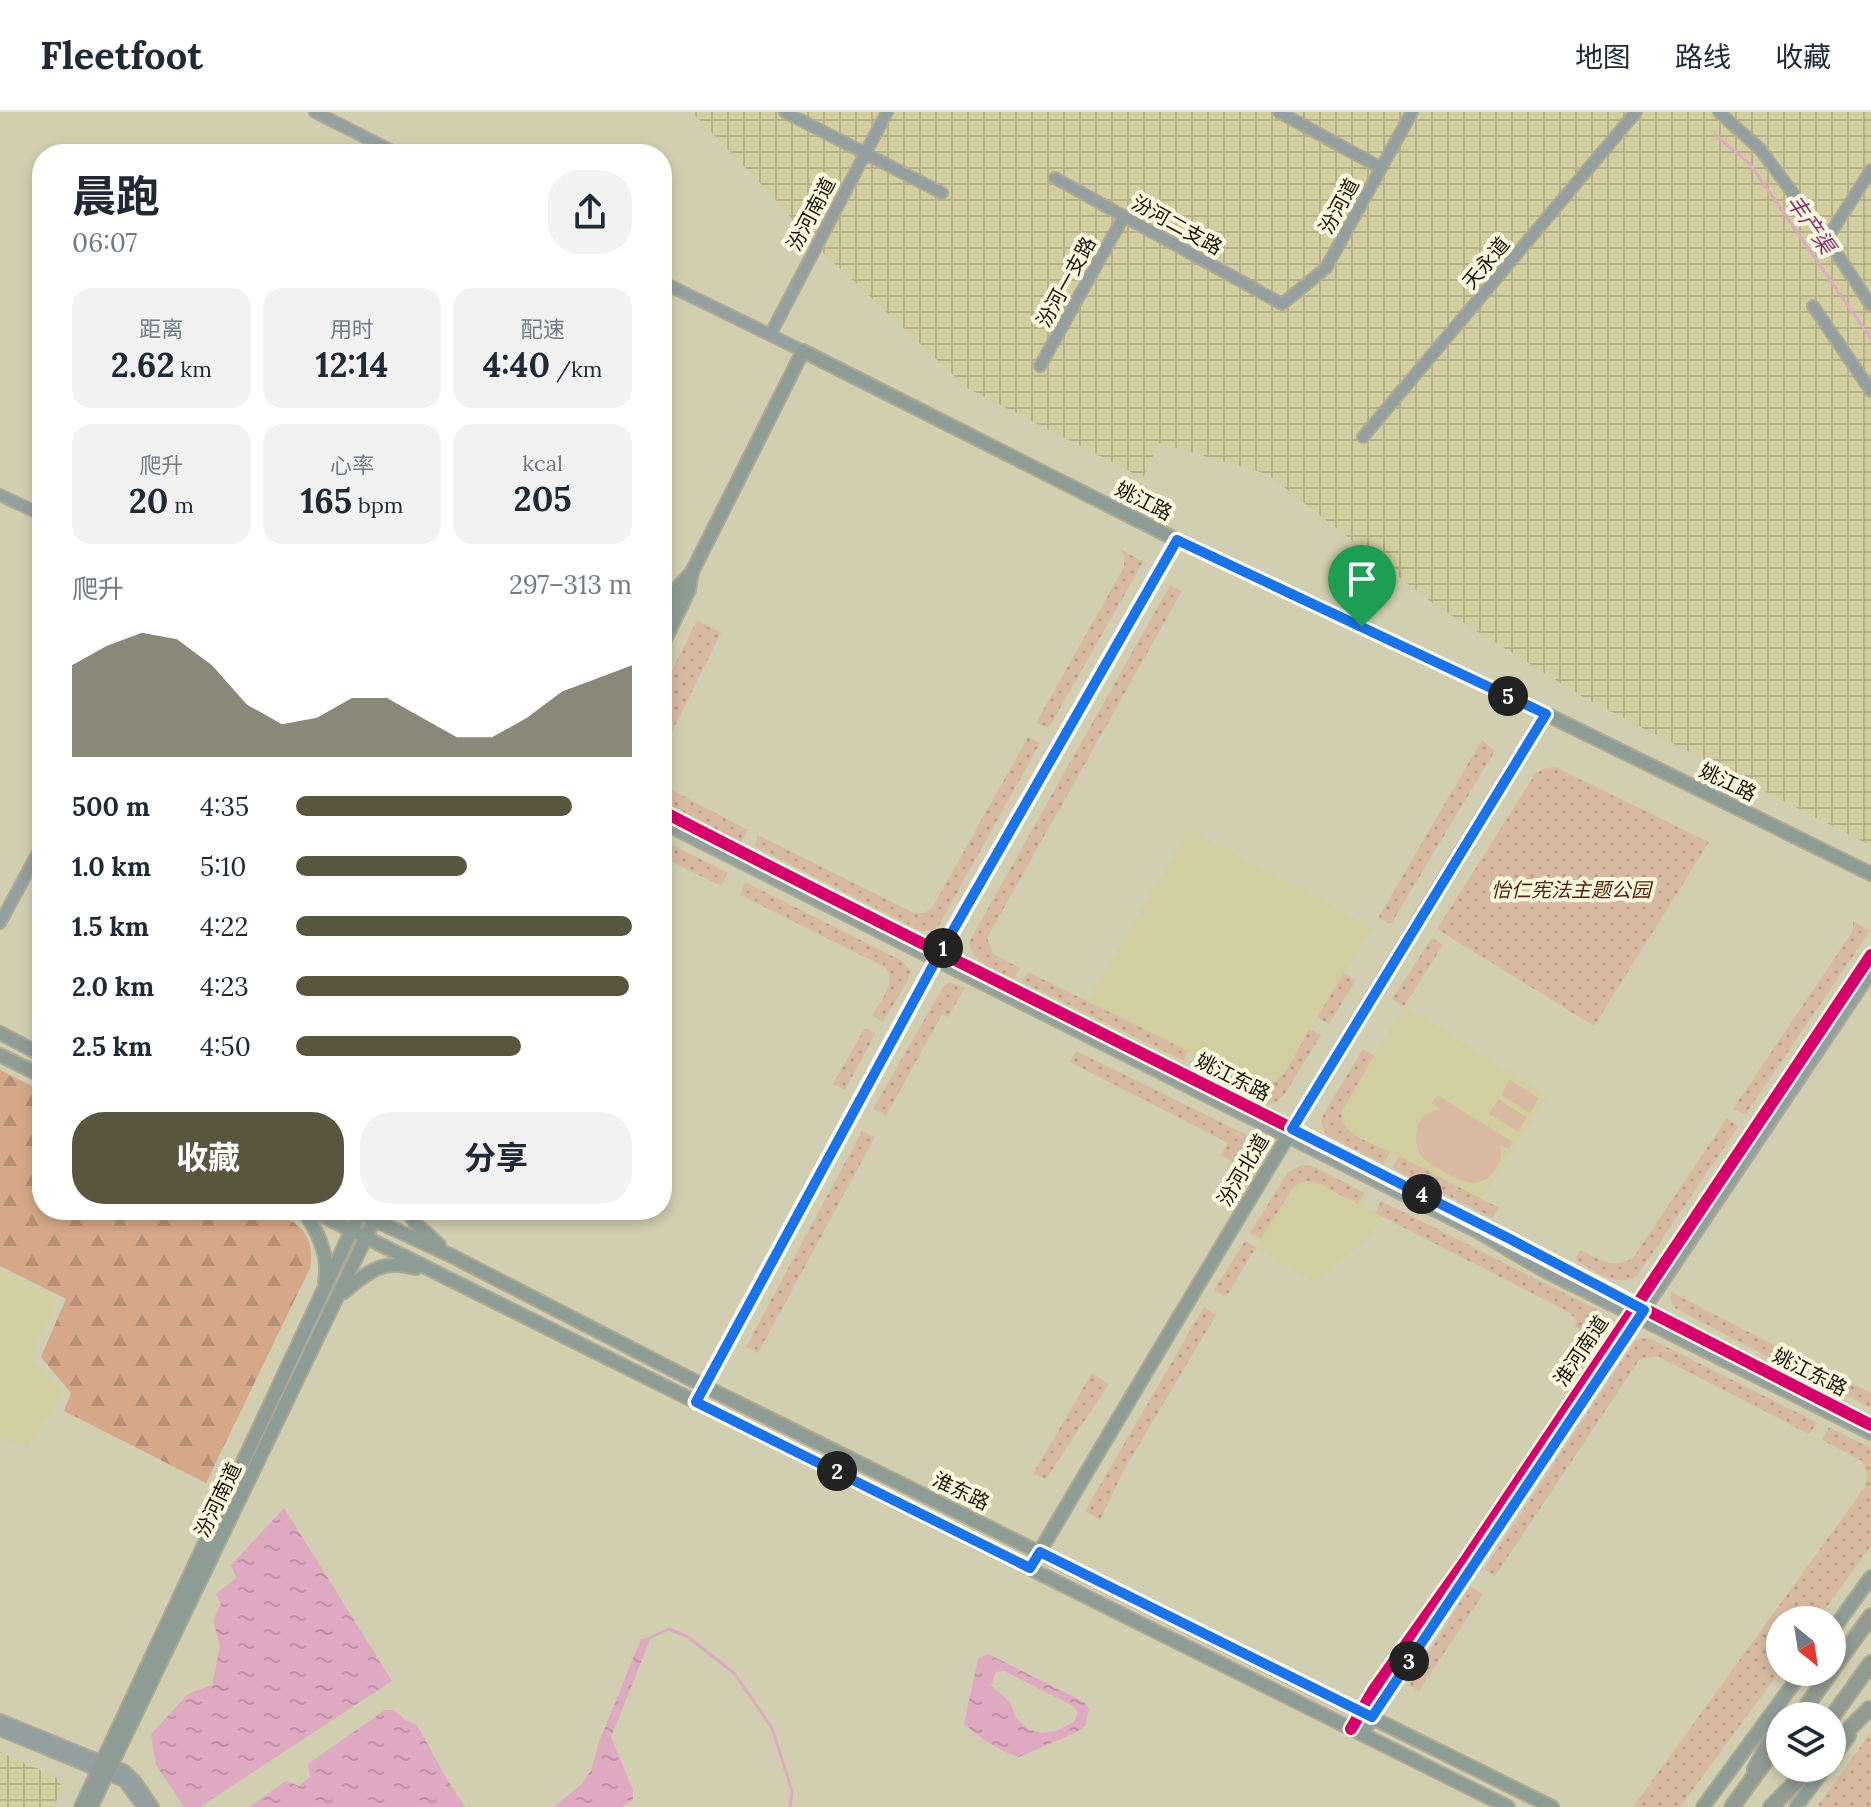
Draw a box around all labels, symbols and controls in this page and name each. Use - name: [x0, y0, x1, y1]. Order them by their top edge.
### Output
- text: Fleetfoot: [40, 31, 203, 79]
- text: 地图: [1575, 39, 1631, 75]
- text: 路线: [1675, 39, 1731, 75]
- text: 收藏: [1775, 39, 1831, 75]
- text: 晨跑: [72, 168, 160, 224]
- button: share: [548, 170, 632, 254]
- street label: 汾河南道: [781, 173, 840, 255]
- street label: 汾河道: [1313, 173, 1364, 238]
- street label: 汾河二支路: [1127, 189, 1227, 260]
- water label: 丰产渠: [1781, 189, 1843, 262]
- text: 06:07: [72, 226, 137, 259]
- street label: 汾河一支路: [1030, 232, 1101, 332]
- street label: 天永道: [1457, 232, 1514, 294]
- text: 距离: [139, 315, 183, 343]
- text: 用时: [330, 315, 374, 343]
- text: 配速: [521, 315, 565, 343]
- text: 2.62: [111, 343, 175, 386]
- text: 12:14: [316, 343, 388, 386]
- text: 4:40: [483, 343, 550, 386]
- text: km: [175, 355, 212, 383]
- text: /km: [550, 355, 603, 383]
- text: kcal: [522, 449, 563, 477]
- text: 爬升: [139, 451, 183, 479]
- text: 心率: [330, 451, 374, 479]
- street label: 姚江路: [1112, 476, 1177, 525]
- text: 205: [514, 477, 572, 520]
- text: 20: [129, 479, 168, 522]
- text: 165: [300, 479, 352, 522]
- text: m: [168, 491, 194, 519]
- text: bpm: [352, 491, 404, 519]
- pin: [1328, 545, 1396, 627]
- icon: arrive: [1340, 557, 1384, 601]
- text: 297–313 m: [509, 568, 632, 601]
- text: 爬升: [72, 572, 124, 605]
- pin: 5: [1488, 676, 1528, 716]
- text: 5: [1502, 682, 1514, 710]
- street label: 姚江路: [1696, 757, 1761, 806]
- text: 500 m: [72, 790, 150, 823]
- text: 4:35: [200, 790, 249, 823]
- text: 1.0 km: [72, 850, 151, 883]
- text: 5:10: [200, 850, 246, 883]
- park label: 怡仁宪法主题公园: [1491, 877, 1654, 902]
- text: 1.5 km: [72, 910, 149, 943]
- text: 4:22: [200, 910, 249, 943]
- pin: 1: [923, 928, 963, 968]
- text: 1: [939, 934, 947, 962]
- text: 2.0 km: [72, 970, 154, 1003]
- text: 4:23: [200, 970, 249, 1003]
- text: 2.5 km: [72, 1030, 152, 1063]
- text: 4:50: [200, 1030, 251, 1063]
- street label: 姚江东路: [1192, 1047, 1275, 1106]
- button: 收藏: [72, 1112, 344, 1204]
- button: 分享: [360, 1112, 632, 1204]
- street label: 汾河北道: [1211, 1129, 1274, 1210]
- pin: 4: [1402, 1174, 1442, 1214]
- text: 4: [1416, 1180, 1428, 1208]
- street label: 淮河南道: [1548, 1311, 1613, 1391]
- street label: 姚江东路: [1769, 1342, 1852, 1401]
- pin: 2: [817, 1451, 857, 1491]
- text: 2: [831, 1457, 843, 1485]
- street label: 汾河南道: [189, 1458, 246, 1541]
- street label: 淮东路: [929, 1466, 994, 1515]
- north arrow: [1766, 1606, 1846, 1686]
- map controls: [1766, 1606, 1846, 1782]
- pin: 3: [1389, 1641, 1429, 1681]
- text: 3: [1403, 1647, 1415, 1675]
- button: layers: [1766, 1702, 1846, 1782]

